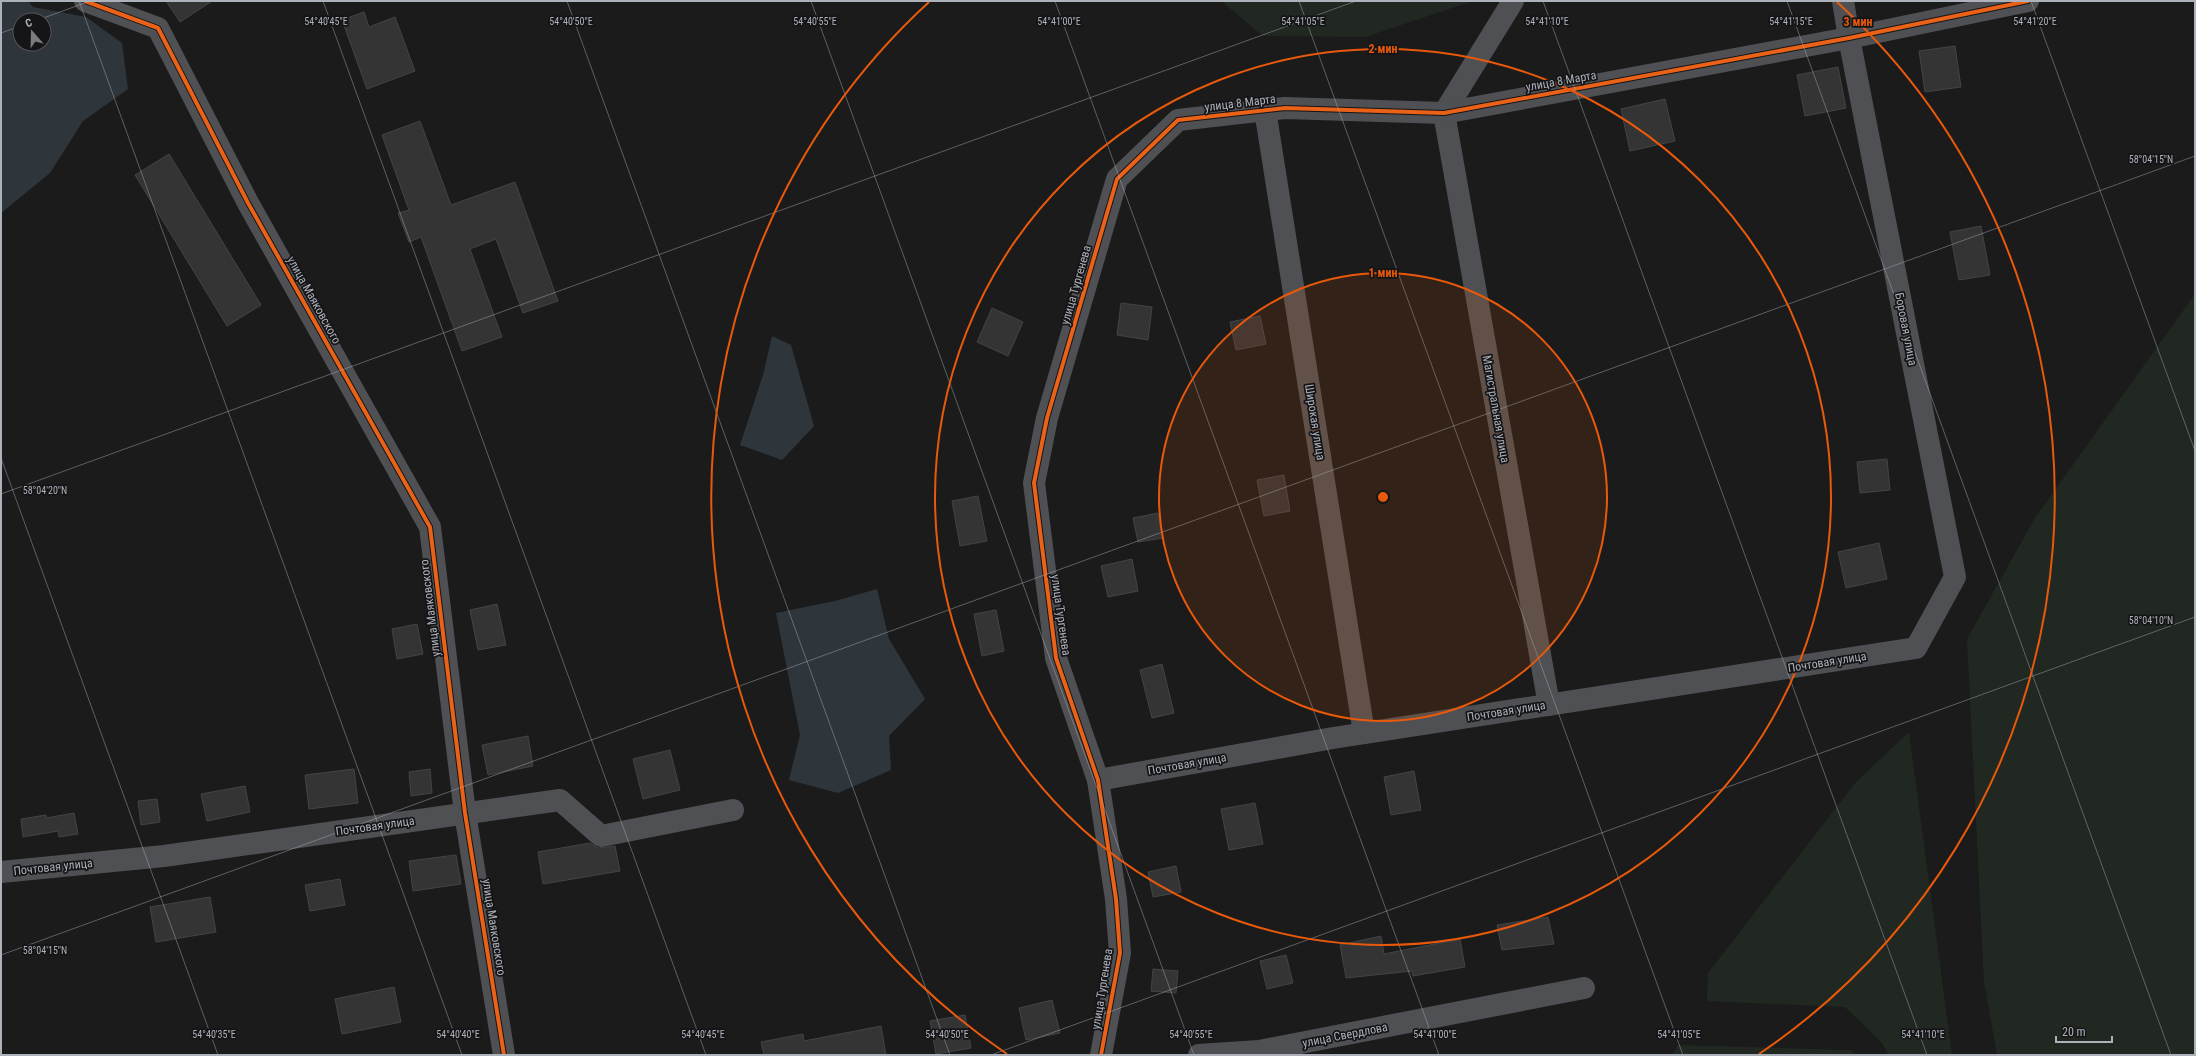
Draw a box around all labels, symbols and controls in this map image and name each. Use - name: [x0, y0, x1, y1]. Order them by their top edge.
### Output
- north arrow: [12, 12, 52, 52]
- text: 3 мин: [1844, 15, 1872, 29]
- text: С: [24, 16, 34, 30]
- text: 54°40'45"E: [304, 16, 348, 27]
- text: 54°40'50"E: [549, 16, 593, 27]
- text: 54°40'55"E: [793, 16, 837, 27]
- text: 54°41'00"E: [1037, 16, 1081, 27]
- text: 54°41'05"E: [1281, 16, 1325, 27]
- text: 54°41'10"E: [1525, 16, 1569, 27]
- text: 54°41'15"E: [1769, 16, 1813, 27]
- text: 54°41'20"E: [2013, 16, 2057, 27]
- text: 2 мин: [1369, 42, 1397, 56]
- street label: улица 8 Марта: [1525, 68, 1598, 94]
- street label: улица 8 Марта: [1204, 92, 1277, 114]
- text: 58°04'15"N: [2129, 154, 2173, 165]
- street label: улица Тургенева: [1058, 244, 1094, 326]
- street label: улица Маяковского: [284, 254, 344, 346]
- text: 1 мин: [1369, 266, 1397, 280]
- street label: Боровая улица: [1892, 291, 1920, 367]
- street label: Магистральная улица: [1480, 354, 1512, 464]
- street label: Широкая улица: [1302, 383, 1328, 461]
- text: 58°04'20"N: [23, 485, 67, 496]
- centre of rings: [1376, 490, 1390, 504]
- street label: улица Маяковского: [417, 559, 443, 657]
- street label: улица Тургенева: [1048, 574, 1074, 657]
- text: 58°04'10"N: [2129, 615, 2173, 626]
- street label: Почтовая улица: [1787, 649, 1868, 675]
- street label: Почтовая улица: [1466, 698, 1547, 724]
- street label: Почтовая улица: [1147, 750, 1228, 778]
- street label: Почтовая улица: [335, 814, 416, 838]
- street label: Почтовая улица: [13, 856, 93, 878]
- street label: улица Маяковского: [479, 878, 509, 976]
- text: 58°04'15"N: [23, 945, 67, 956]
- street label: улица Тургенева: [1089, 947, 1115, 1030]
- scale bar: [2056, 1018, 2112, 1044]
- street label: улица Свердлова: [1301, 1020, 1389, 1050]
- text: 20 m: [2062, 1025, 2086, 1039]
- text: 54°40'35"E: [192, 1029, 236, 1040]
- text: 54°40'40"E: [436, 1029, 480, 1040]
- text: 54°40'45"E: [681, 1029, 725, 1040]
- text: 54°40'50"E: [925, 1029, 969, 1040]
- text: 54°40'55"E: [1169, 1029, 1213, 1040]
- text: 54°41'00"E: [1413, 1029, 1457, 1040]
- text: 54°41'05"E: [1657, 1029, 1701, 1040]
- text: 54°41'10"E: [1901, 1029, 1945, 1040]

